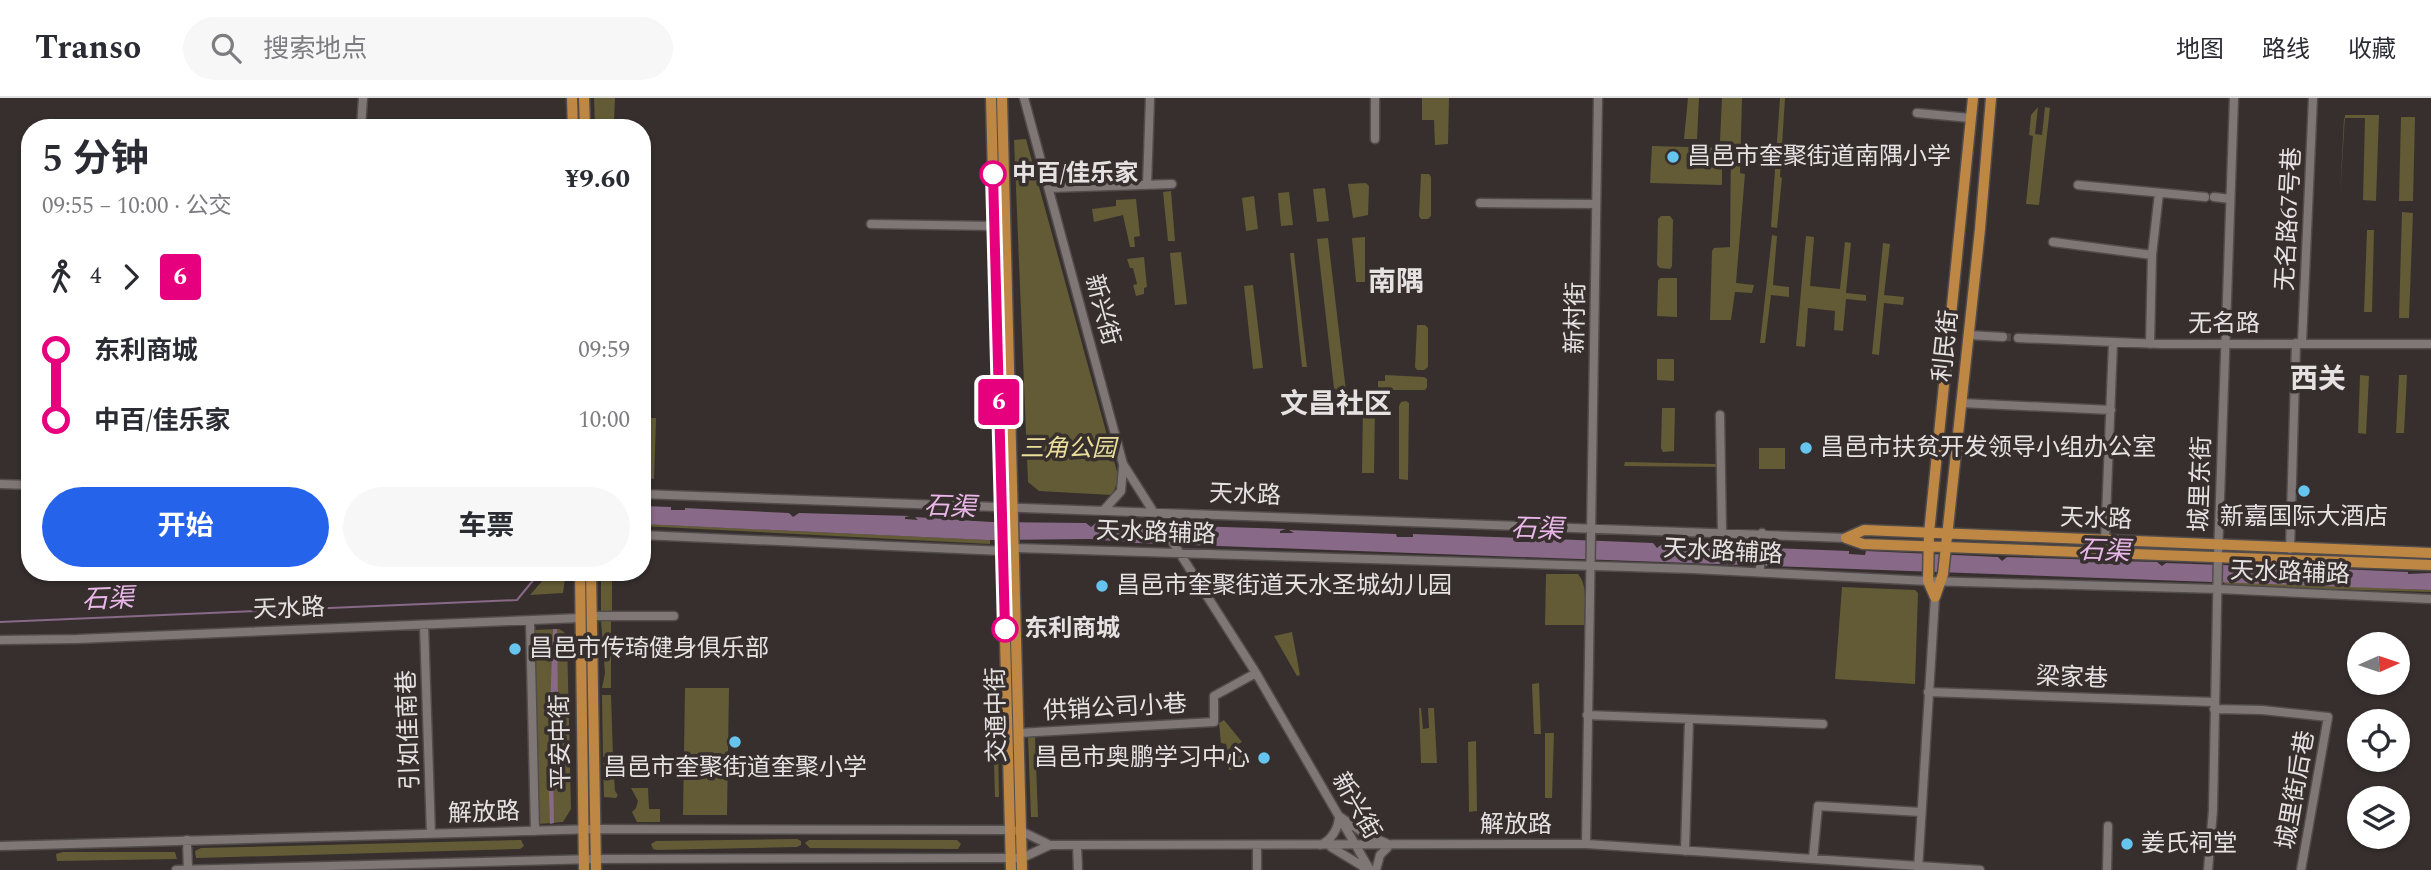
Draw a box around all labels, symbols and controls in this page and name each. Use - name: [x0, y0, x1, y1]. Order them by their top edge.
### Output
- search box: [183, 17, 673, 80]
- text: Transo: [35, 23, 141, 73]
- icon: search: [207, 29, 245, 67]
- text: 搜索地点: [263, 29, 367, 69]
- text: 地图: [2176, 32, 2224, 68]
- text: 路线: [2262, 32, 2310, 68]
- text: 收藏: [2348, 32, 2396, 68]
- text: 5 分钟: [42, 131, 149, 189]
- place label: 昌邑市奎聚街道南隅小学: [1687, 139, 1951, 175]
- street label: 无名路67号巷: [2267, 146, 2311, 292]
- marker: 昌邑市奎聚街道南隅小学: [1665, 149, 1681, 165]
- place label: 中百/佳乐家: [1012, 156, 1138, 192]
- text: ¥9.60: [565, 159, 630, 199]
- marker: 中百/佳乐家: [980, 161, 1006, 187]
- text: 09:55 – 10:00 · 公交: [42, 189, 232, 224]
- icon: walk: [42, 258, 80, 296]
- icon: forward: [112, 258, 150, 296]
- text: 4: [90, 259, 102, 294]
- text: 6: [174, 259, 187, 295]
- district label: 南隅: [1368, 261, 1424, 304]
- street label: 新兴街: [1075, 271, 1129, 349]
- street label: 新村街: [1557, 282, 1595, 354]
- street label: 无名路: [2188, 306, 2260, 342]
- street label: 利民街: [1924, 308, 1968, 384]
- text: 东利商城: [94, 331, 198, 371]
- text: 09:59: [578, 333, 630, 368]
- district label: 西关: [2290, 358, 2346, 401]
- line badge: 6: [976, 379, 1022, 425]
- district label: 文昌社区: [1280, 383, 1392, 426]
- text: 6: [992, 384, 1006, 420]
- text: 中百/佳乐家: [94, 401, 231, 441]
- text: 10:00: [578, 403, 630, 438]
- place label: 昌邑市扶贫开发领导小组办公室: [1820, 430, 2156, 466]
- park label: 三角公园: [1020, 431, 1119, 467]
- street label: 城里东街: [2181, 435, 2221, 533]
- marker: 昌邑市扶贫开发领导小组办公室: [1798, 440, 1814, 456]
- street label: 天水路: [1208, 476, 1282, 514]
- marker: 新嘉国际大酒店: [2296, 483, 2312, 499]
- water label: 石渠: [923, 486, 981, 528]
- button: 开始: [42, 487, 329, 567]
- button: 车票: [343, 487, 630, 567]
- place label: 新嘉国际大酒店: [2220, 499, 2388, 535]
- street label: 天水路: [2059, 500, 2133, 538]
- water label: 石渠: [1510, 508, 1568, 550]
- street label: 天水路辅路: [1095, 513, 1217, 553]
- water label: 石渠: [2077, 530, 2135, 572]
- street label: 天水路辅路: [1662, 531, 1784, 573]
- street label: 天水路辅路: [2229, 553, 2351, 593]
- place label: 昌邑市奎聚街道天水圣城幼儿园: [1116, 568, 1452, 604]
- water label: 石渠: [81, 578, 139, 620]
- marker: 昌邑市奎聚街道天水圣城幼儿园: [1094, 578, 1110, 594]
- street label: 天水路: [252, 590, 326, 628]
- place label: 东利商城: [1024, 611, 1120, 647]
- marker: 东利商城: [992, 616, 1018, 642]
- place label: 昌邑市传琦健身俱乐部: [529, 631, 769, 667]
- north arrow: [2347, 632, 2410, 695]
- map controls: [2347, 632, 2410, 849]
- marker: 昌邑市传琦健身俱乐部: [507, 641, 523, 657]
- street label: 梁家巷: [2035, 659, 2109, 697]
- street label: 交通中街: [978, 667, 1016, 763]
- street label: 引如佳南巷: [389, 669, 429, 791]
- street label: 供销公司小巷: [1042, 686, 1188, 730]
- street label: 平安中街: [542, 694, 580, 790]
- button: locate: [2347, 709, 2410, 772]
- street label: 城里街后巷: [2268, 728, 2324, 852]
- marker: 昌邑市奎聚街道奎聚小学: [727, 734, 743, 750]
- place label: 昌邑市奥鹏学习中心: [1034, 740, 1250, 776]
- place label: 昌邑市奎聚街道奎聚小学: [603, 750, 867, 786]
- marker: 昌邑市奥鹏学习中心: [1256, 750, 1272, 766]
- street label: 新兴街: [1322, 766, 1390, 846]
- button: layers: [2347, 786, 2410, 849]
- street label: 解放路: [447, 794, 521, 832]
- street label: 解放路: [1480, 807, 1552, 843]
- place label: 姜氏祠堂: [2141, 826, 2237, 862]
- marker: 姜氏祠堂: [2119, 836, 2135, 852]

